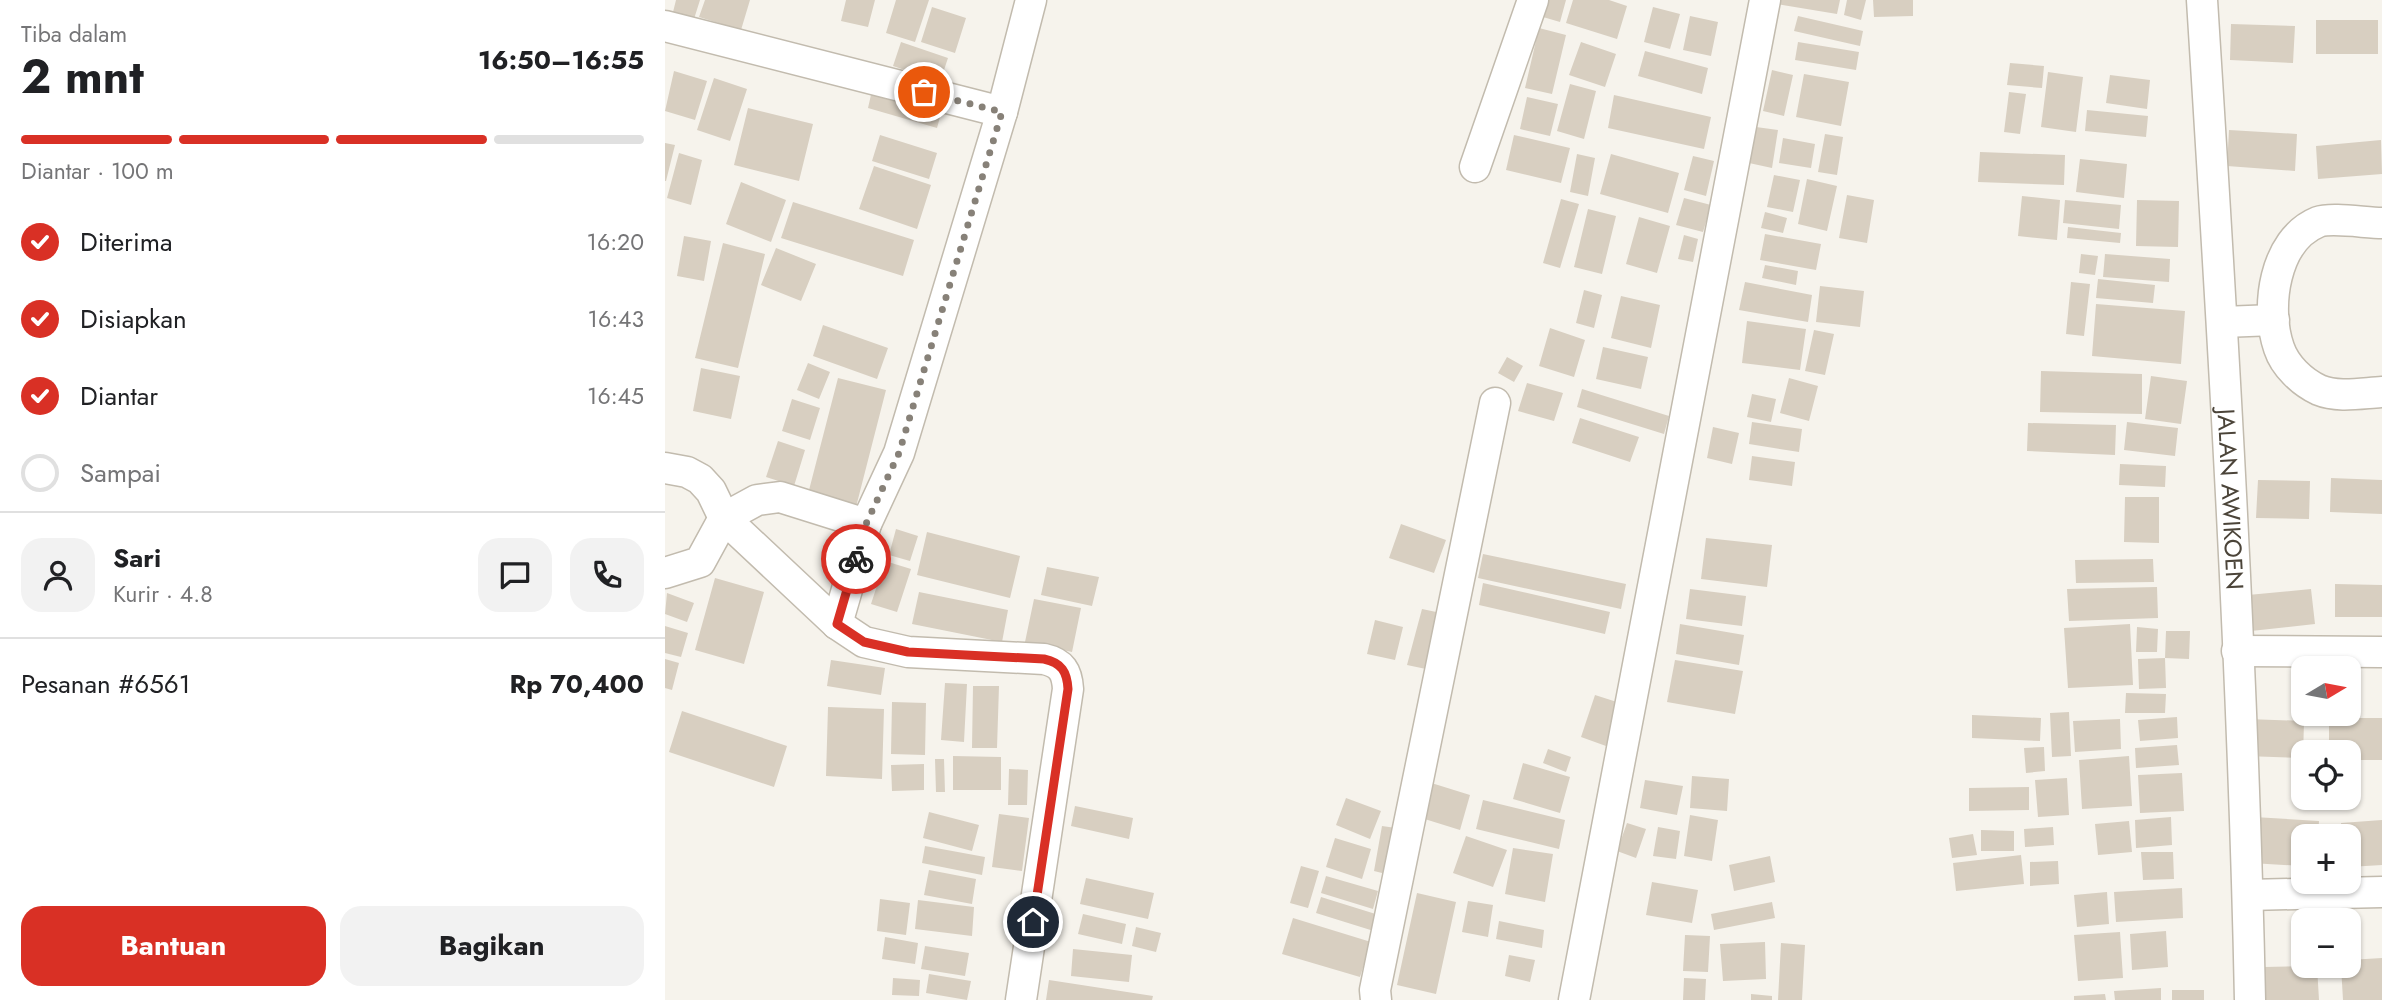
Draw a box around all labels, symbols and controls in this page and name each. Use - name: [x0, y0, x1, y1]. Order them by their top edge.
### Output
- text: Tiba dalam: [21, 17, 127, 51]
- text: 16:50–16:55: [478, 41, 644, 79]
- text: 2 mnt: [21, 44, 144, 110]
- pin: [894, 62, 954, 122]
- icon: bag: [905, 73, 943, 111]
- text: Diantar · 100 m: [21, 154, 174, 188]
- icon: check: [21, 223, 59, 261]
- text: Diterima: [80, 223, 173, 261]
- text: 16:20: [587, 225, 644, 259]
- icon: check: [21, 300, 59, 338]
- text: Disiapkan: [80, 300, 187, 338]
- text: 16:43: [588, 302, 644, 336]
- icon: check: [21, 377, 59, 415]
- text: Diantar: [80, 377, 158, 415]
- text: 16:45: [587, 379, 644, 413]
- street label: JALAN AWIKOEN: [2209, 405, 2253, 590]
- text: Sampai: [80, 454, 161, 492]
- courier: [821, 524, 891, 594]
- button: person: [21, 538, 95, 612]
- button: chat: [478, 538, 552, 612]
- button: phone: [570, 538, 644, 612]
- text: Sari: [113, 539, 161, 577]
- icon: bike: [837, 540, 875, 578]
- text: Kurir · 4.8: [113, 577, 213, 611]
- north arrow: [2291, 656, 2361, 726]
- map controls: [2291, 656, 2361, 978]
- text: Pesanan #6561: [21, 665, 191, 703]
- text: Rp 70,400: [509, 665, 644, 703]
- button: locate: [2291, 740, 2361, 810]
- button: +: [2291, 824, 2361, 894]
- pin: [1003, 892, 1063, 952]
- icon: home: [1014, 903, 1052, 941]
- button: Bantuan: [21, 906, 326, 986]
- button: Bagikan: [340, 906, 644, 986]
- button: −: [2291, 908, 2361, 978]

